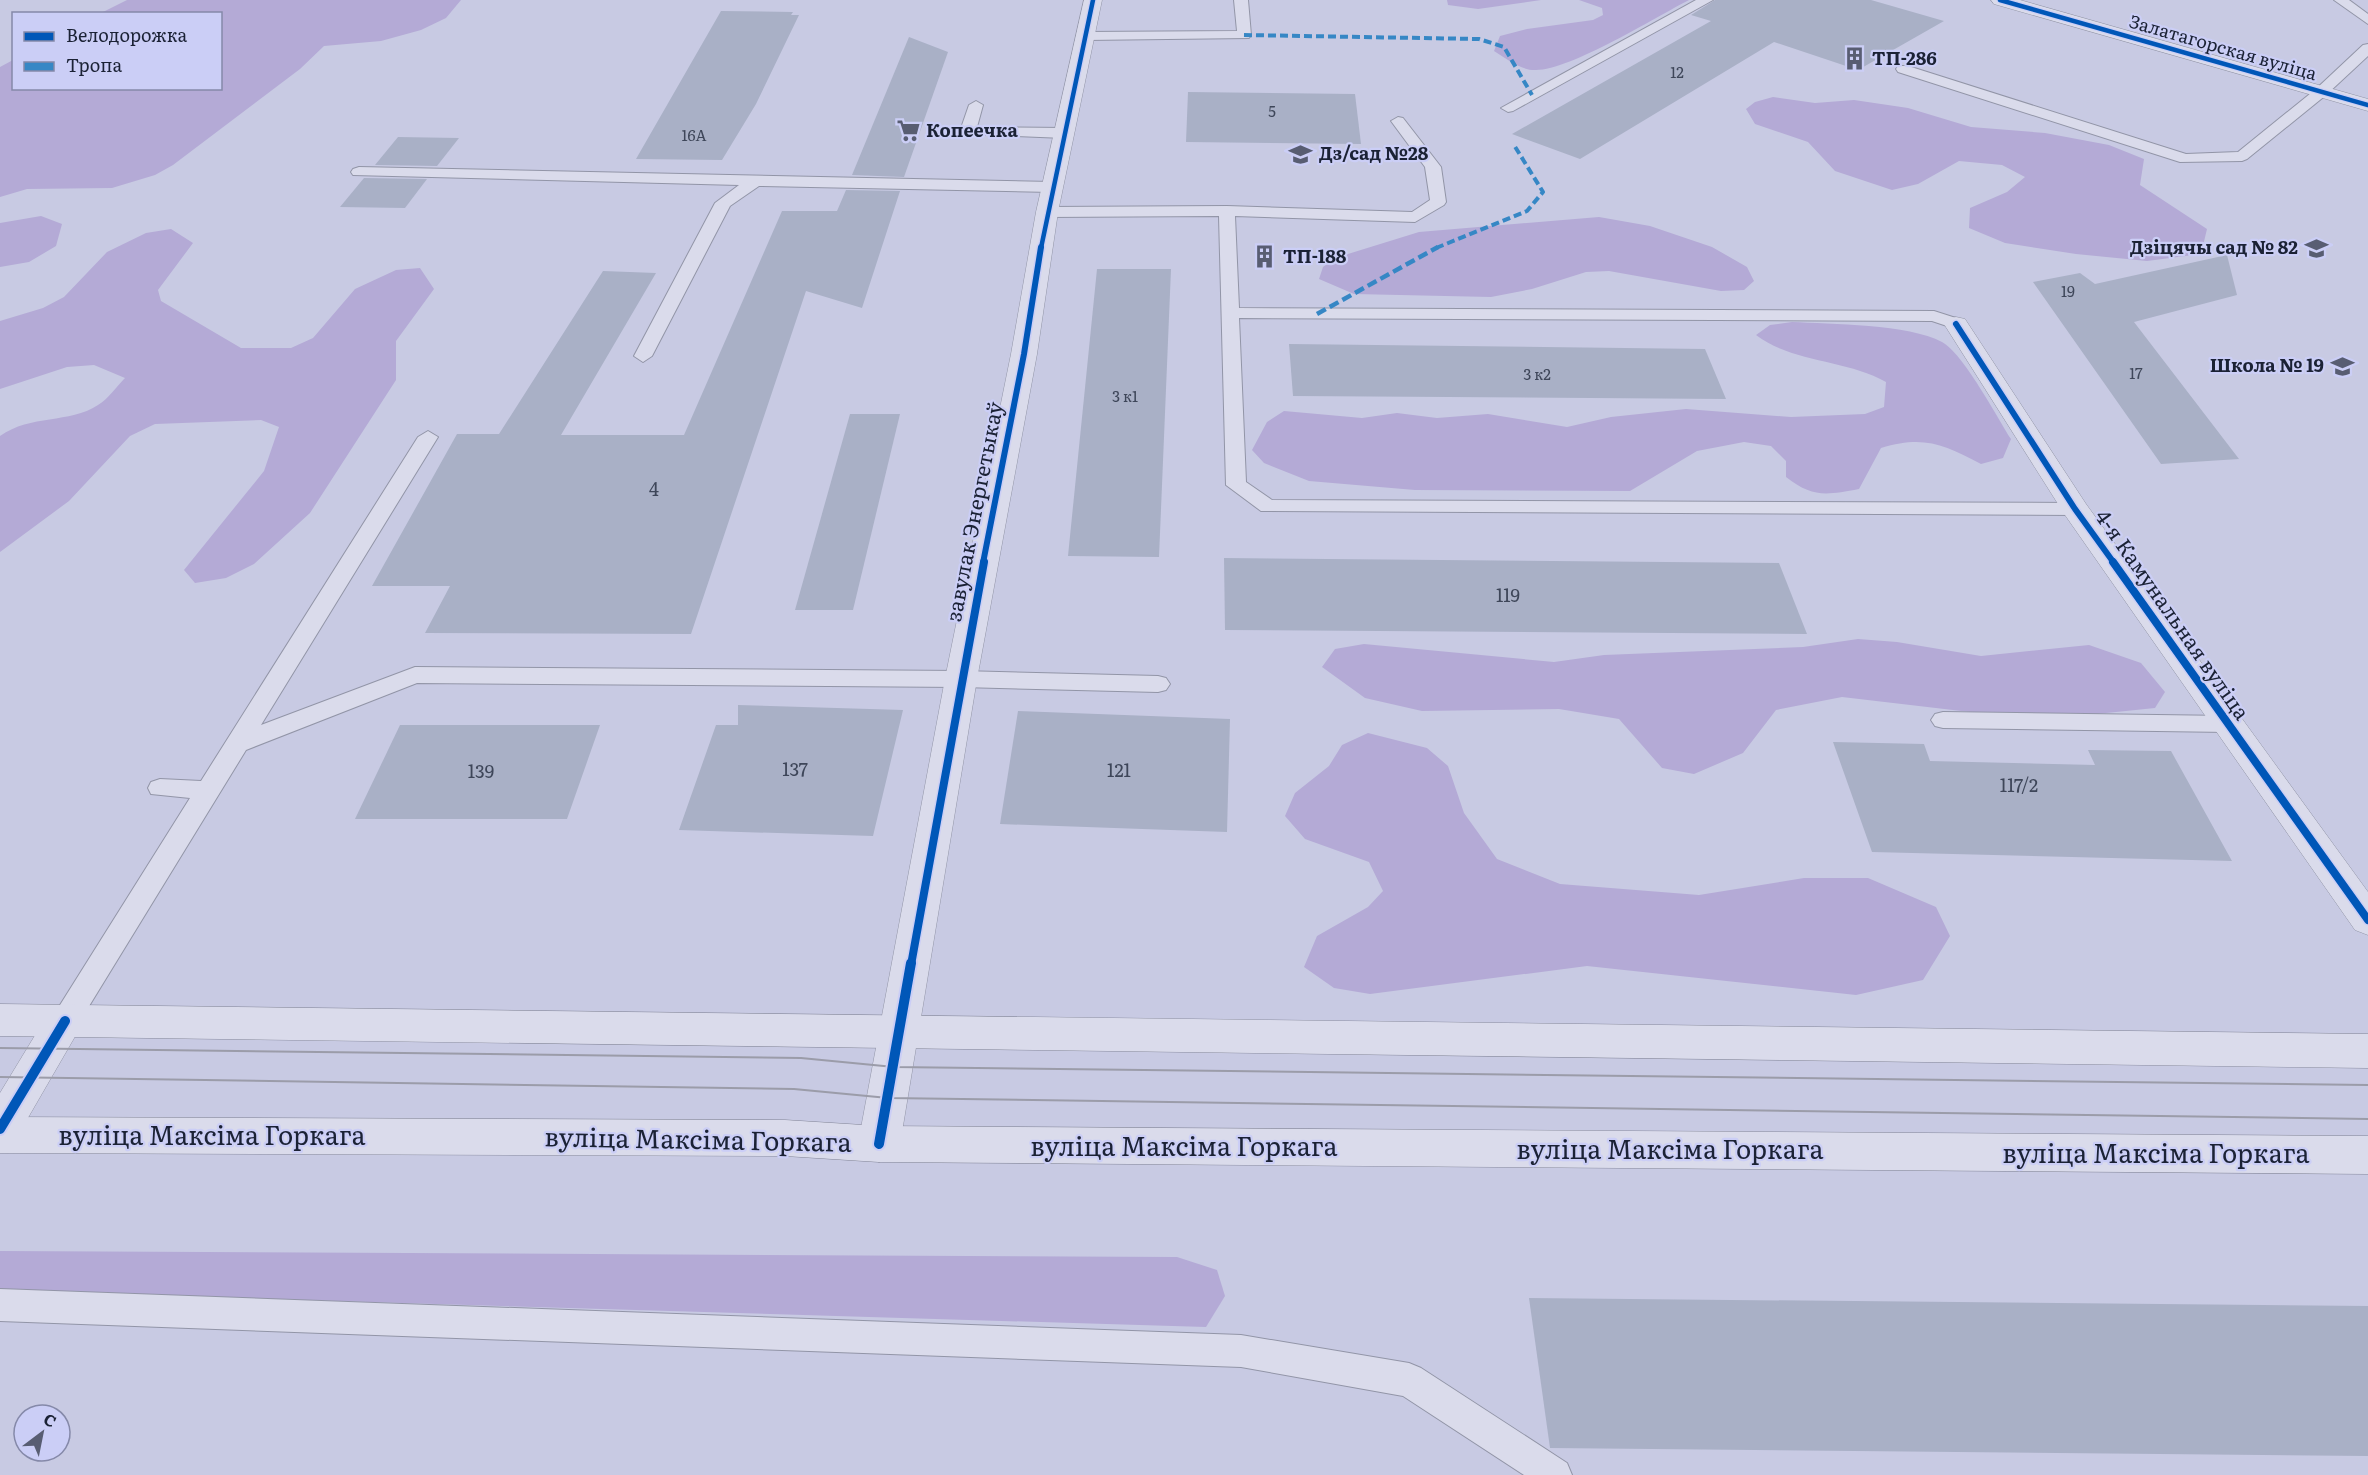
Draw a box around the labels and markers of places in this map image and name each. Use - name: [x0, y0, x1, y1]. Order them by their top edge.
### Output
- place label: ТП-286: [1872, 44, 1937, 71]
- building icon: ТП-286: [1841, 46, 1867, 72]
- place label: Копеечка: [926, 116, 1018, 143]
- supermarket icon: Копеечка: [895, 118, 921, 144]
- place label: Дз/сад №28: [1319, 139, 1429, 166]
- school or university icon: Дз/сад №28: [1288, 141, 1314, 167]
- place label: Дзіцячы сад № 82: [2130, 233, 2298, 260]
- school or university icon: Дзіцячы сад № 82: [2303, 235, 2329, 261]
- place label: ТП-188: [1283, 242, 1347, 269]
- building icon: ТП-188: [1252, 244, 1278, 270]
- place label: Школа № 19: [2210, 351, 2324, 378]
- school or university icon: Школа № 19: [2329, 353, 2355, 379]

